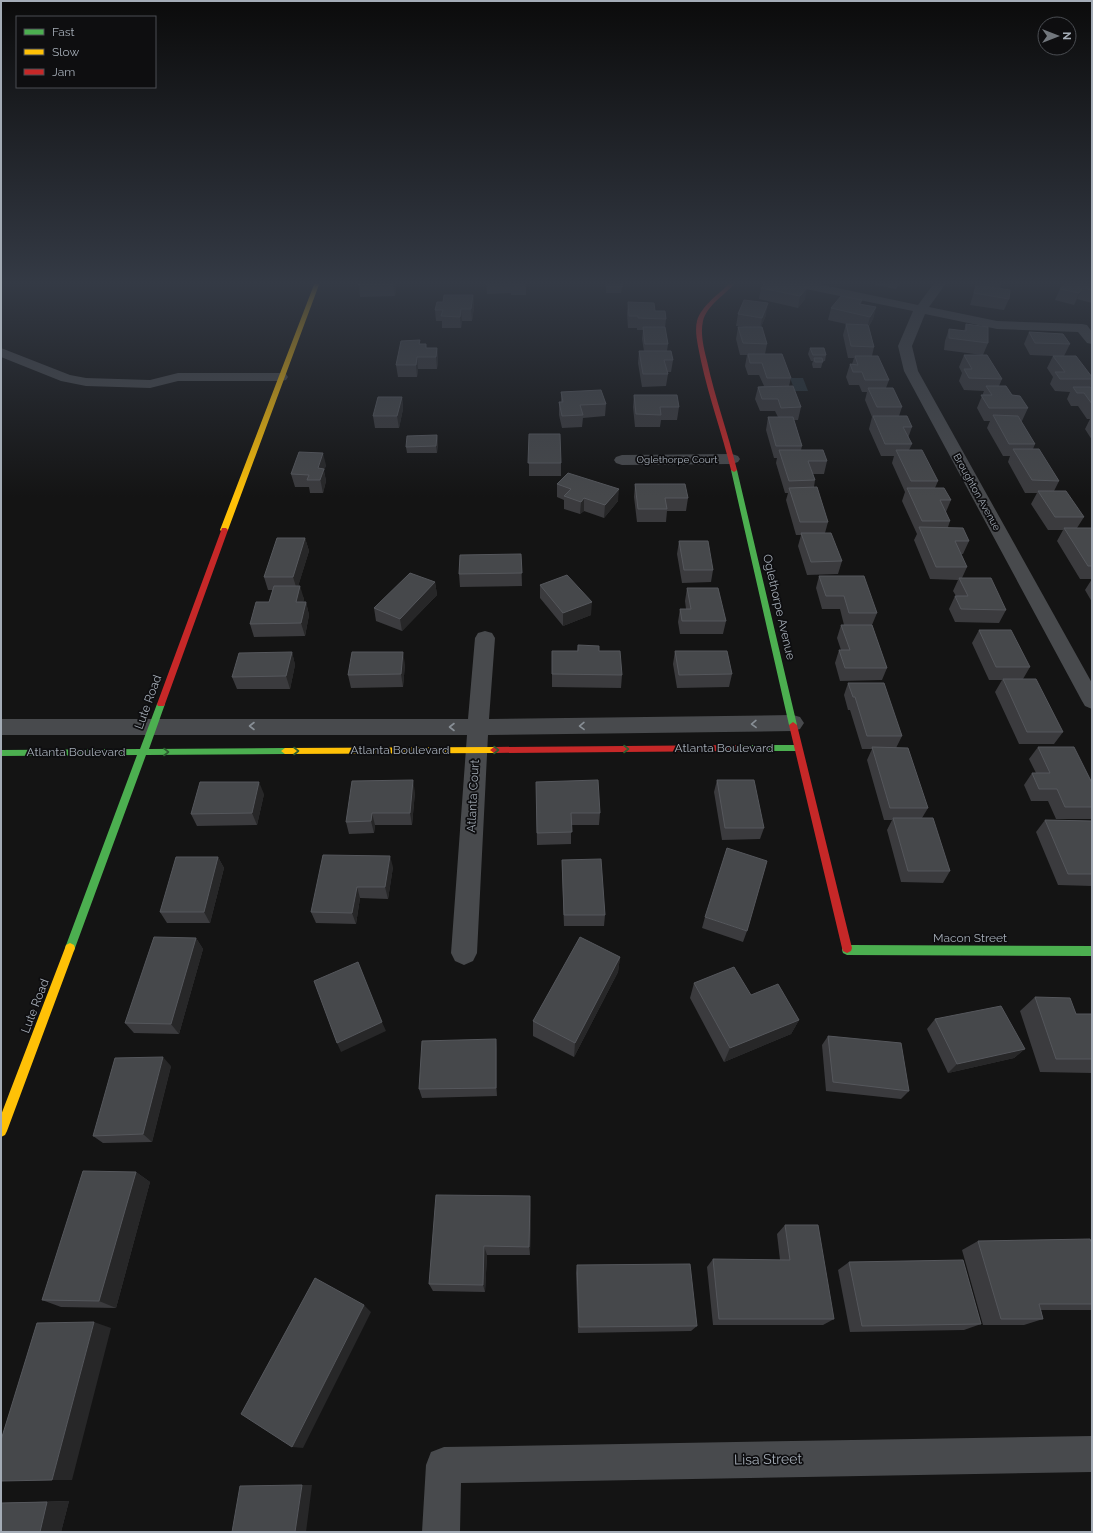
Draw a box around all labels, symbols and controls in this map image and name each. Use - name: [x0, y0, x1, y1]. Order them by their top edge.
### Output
- legend: [16, 16, 156, 88]
- north arrow: [1037, 16, 1077, 56]
- text: Fast: [52, 25, 75, 39]
- text: N: [1060, 32, 1073, 40]
- text: Slow: [52, 45, 79, 59]
- text: Jam: [52, 65, 75, 79]
- street label: Broughton Avenue: [951, 452, 1003, 532]
- street label: Oglethorpe Court: [636, 454, 718, 465]
- street label: Oglethorpe Avenue: [760, 553, 798, 661]
- street label: Lute Road: [132, 673, 164, 731]
- one-way arrow: [751, 720, 757, 728]
- one-way arrow: [249, 722, 255, 730]
- one-way arrow: [579, 722, 585, 730]
- one-way arrow: [449, 723, 455, 731]
- street label: Atlanta Boulevard: [675, 741, 773, 755]
- street label: Atlanta Boulevard: [351, 743, 449, 757]
- street label: Atlanta Boulevard: [27, 745, 125, 759]
- one-way arrow: [493, 745, 499, 754]
- one-way arrow: [623, 745, 629, 753]
- one-way arrow: [293, 747, 299, 755]
- one-way arrow: [163, 748, 169, 756]
- street label: Atlanta Court: [464, 759, 482, 833]
- street label: Macon Street: [933, 931, 1007, 945]
- street label: Lute Road: [18, 977, 52, 1035]
- street label: Lisa Street: [734, 1450, 802, 1468]

